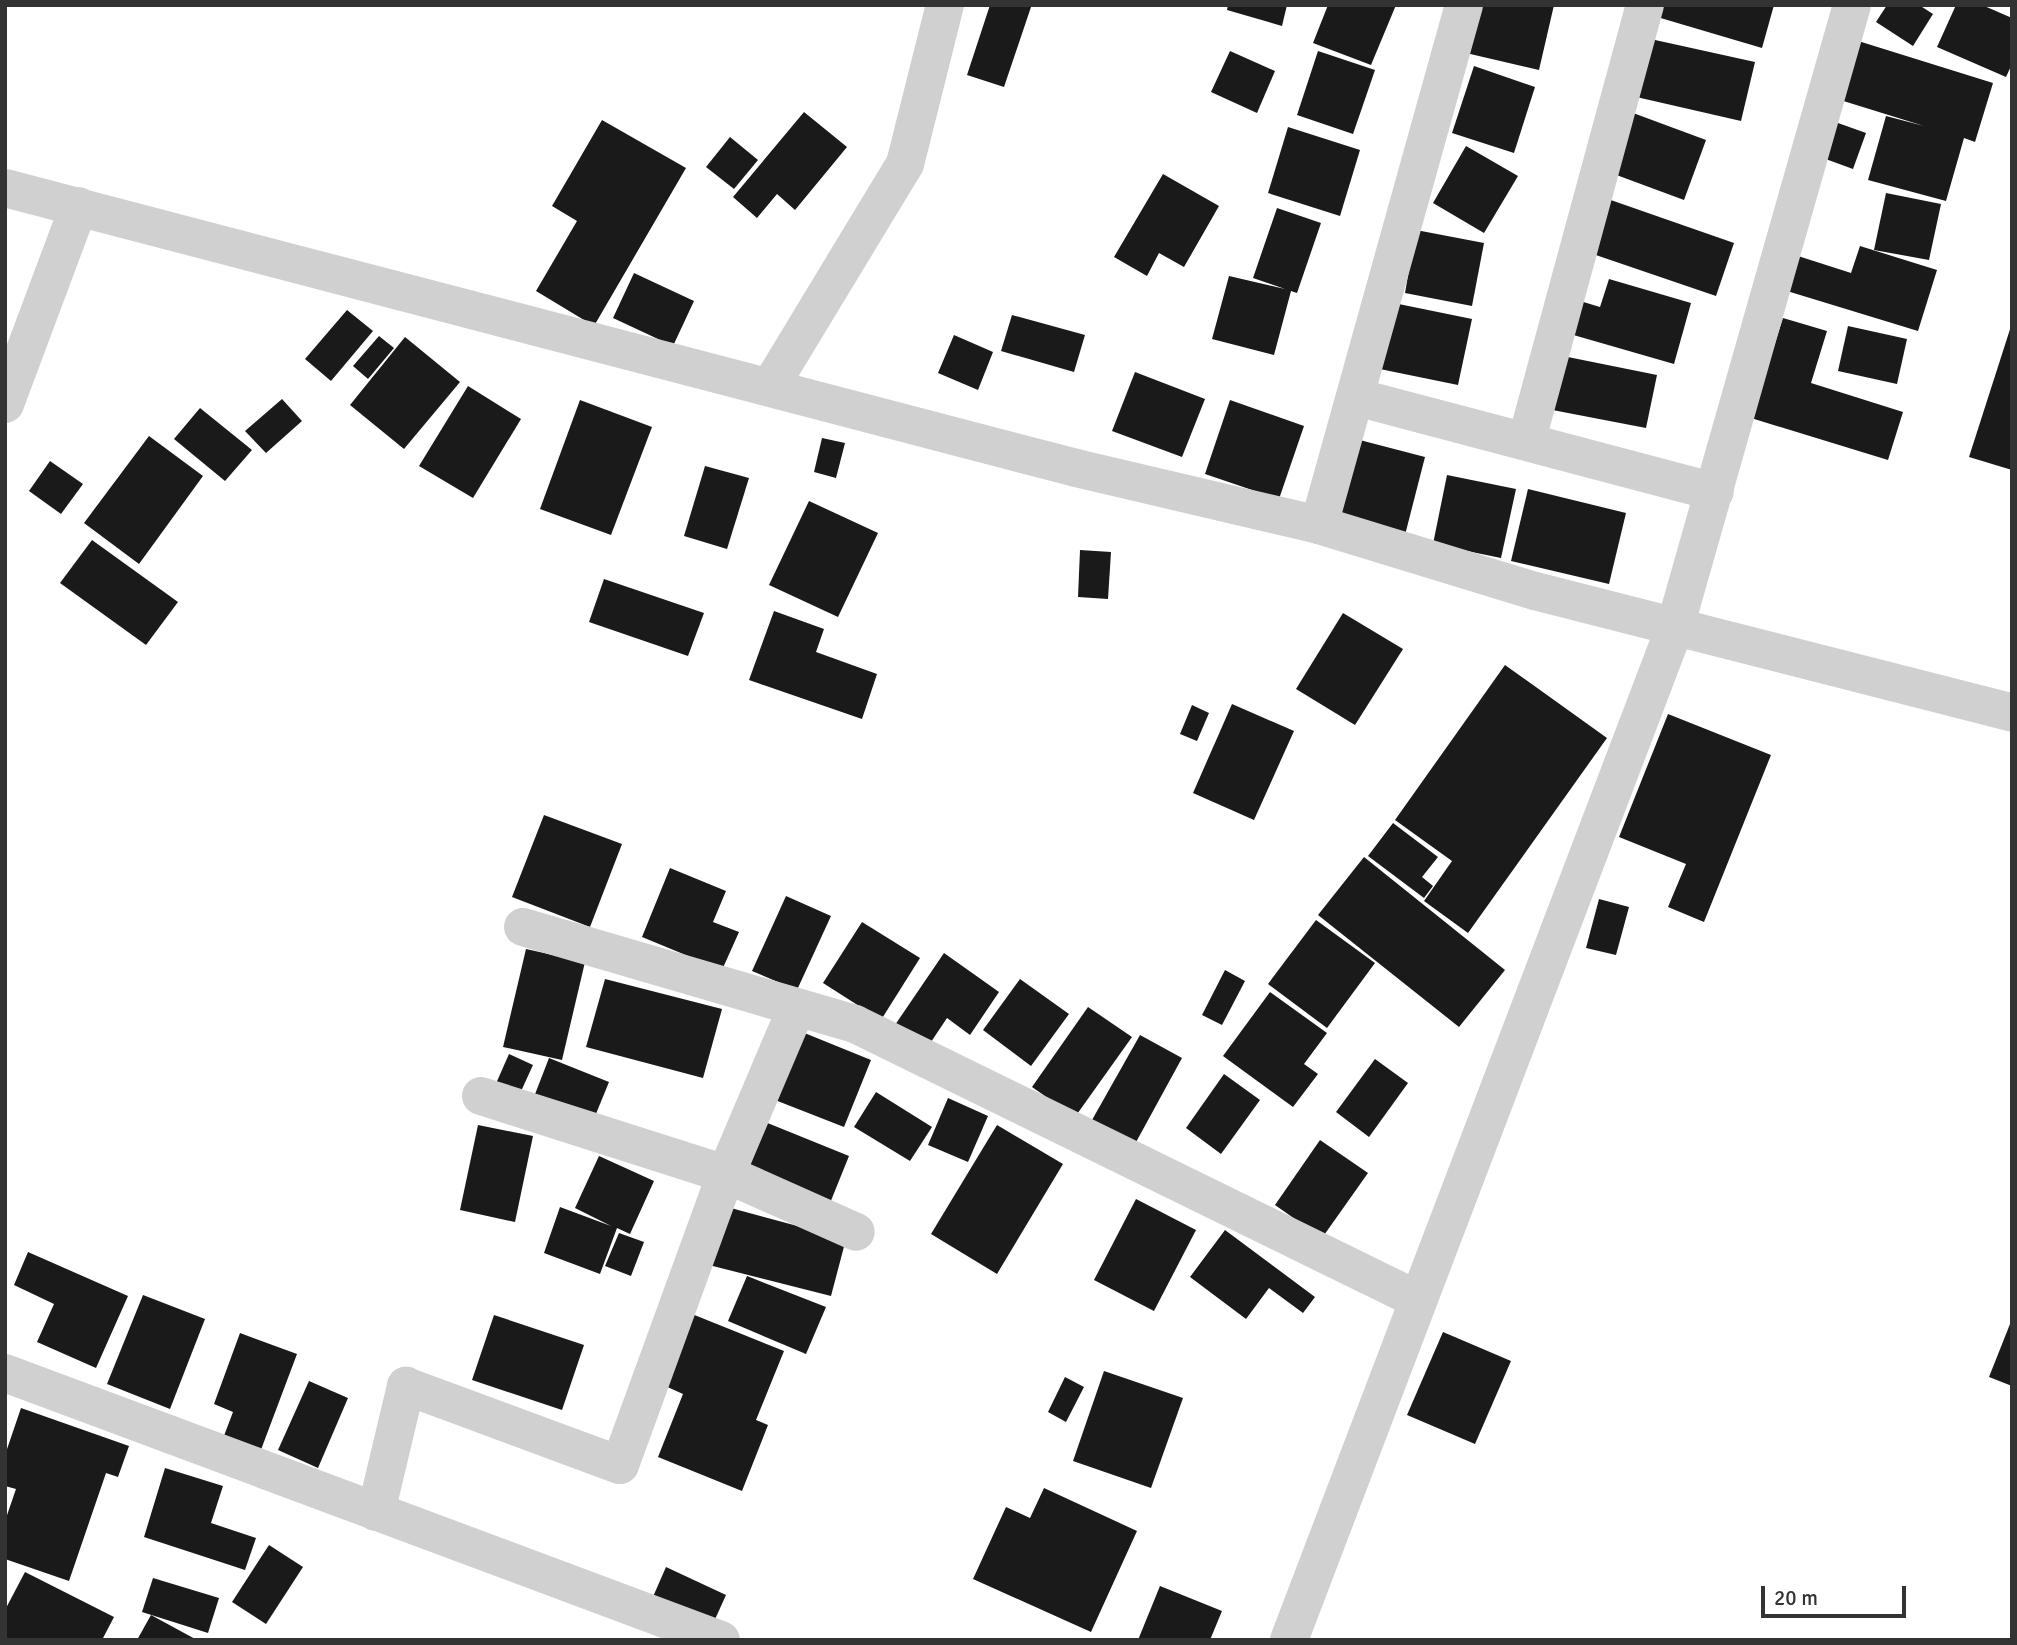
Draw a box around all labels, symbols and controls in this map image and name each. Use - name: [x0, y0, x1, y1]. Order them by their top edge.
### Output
- scale bar: [1765, 1572, 1910, 1616]
- text: 20 m: [1774, 1585, 1818, 1611]

